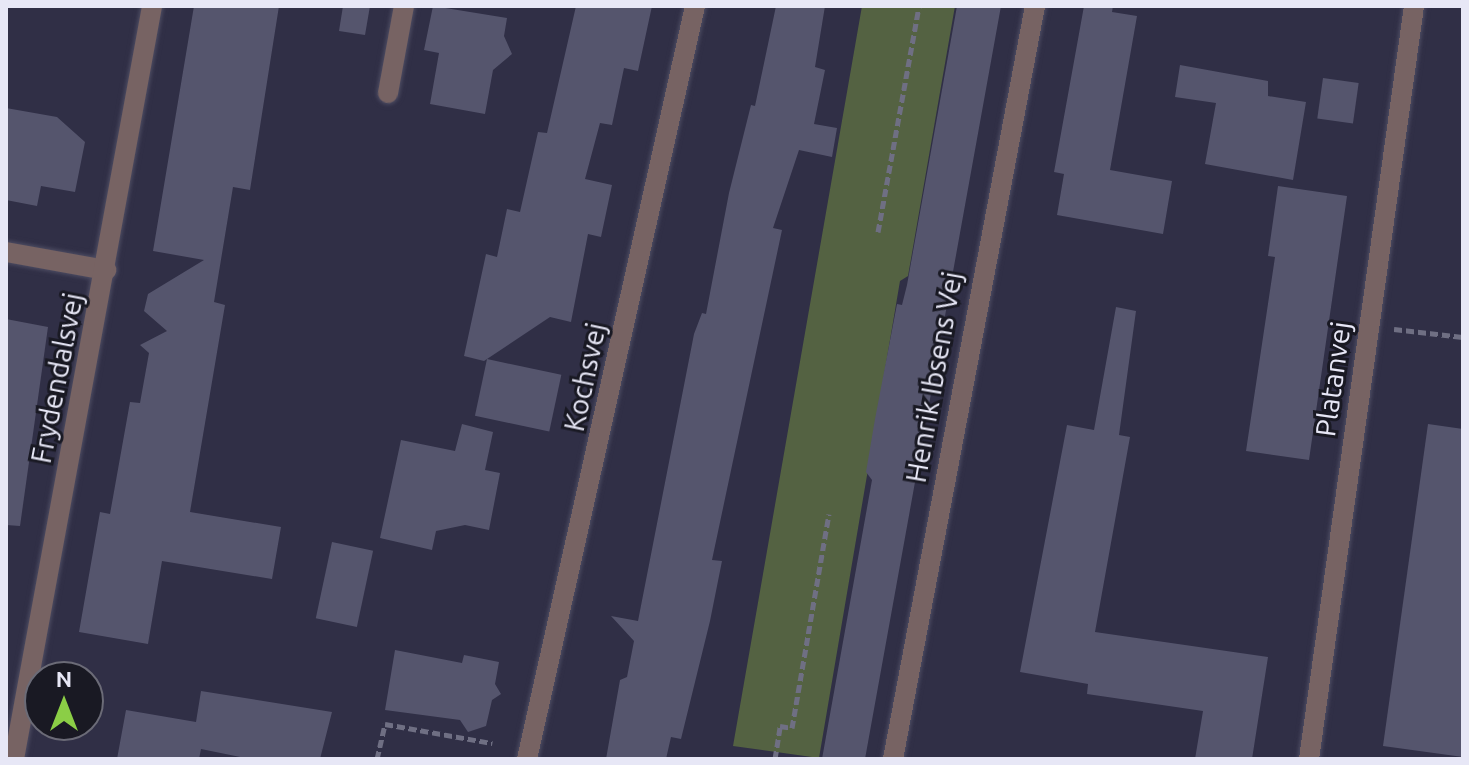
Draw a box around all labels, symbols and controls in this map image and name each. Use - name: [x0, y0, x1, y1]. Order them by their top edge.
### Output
- street label: Henrik Ibsens Vej: [899, 269, 969, 485]
- street label: Frydendalsvej: [24, 290, 90, 466]
- street label: Platanvej: [1308, 319, 1358, 439]
- street label: Kochsvej: [557, 320, 613, 434]
- north arrow: [24, 661, 104, 741]
- text: N: [56, 666, 72, 691]

